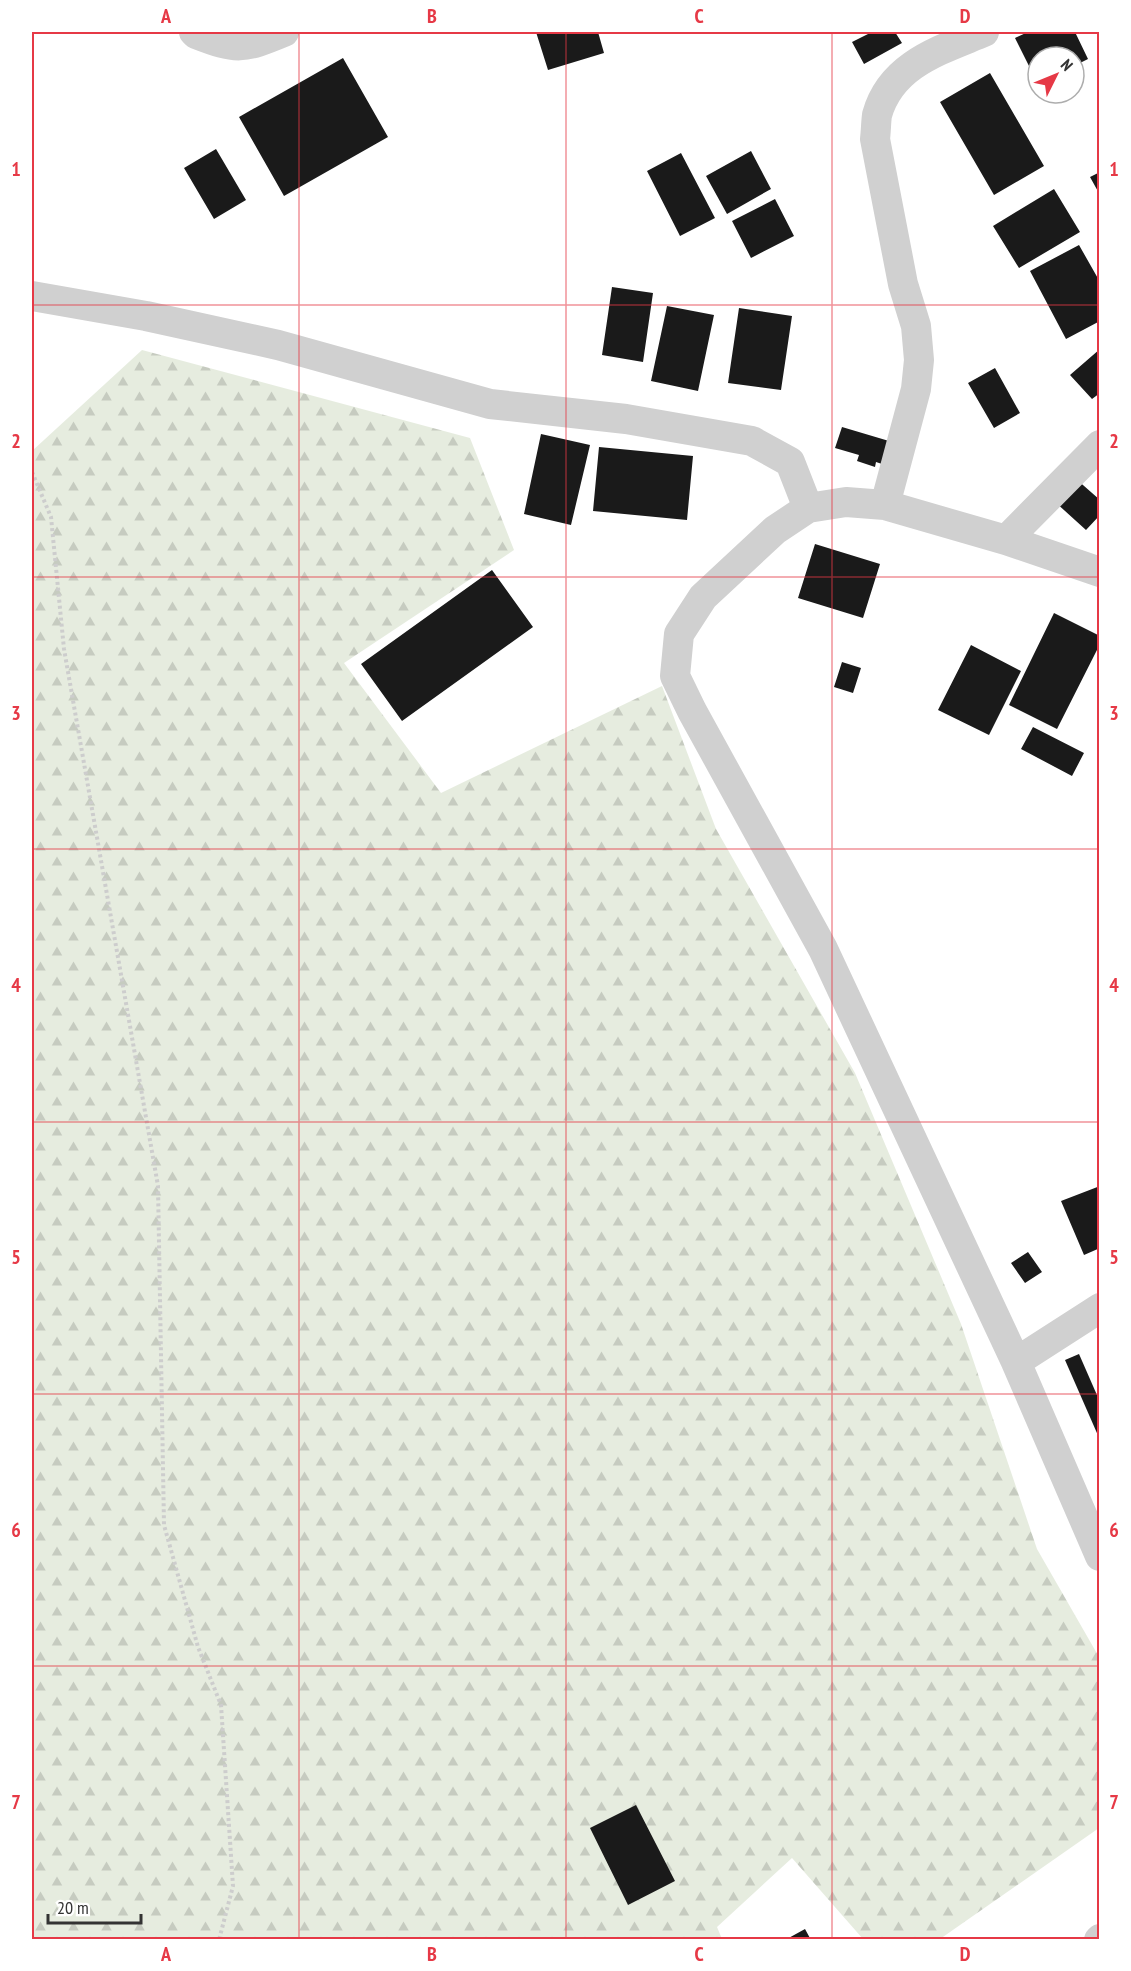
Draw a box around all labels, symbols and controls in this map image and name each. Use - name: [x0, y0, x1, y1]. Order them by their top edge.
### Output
- text: A: [160, 3, 172, 29]
- text: B: [427, 3, 437, 29]
- text: C: [694, 3, 704, 29]
- text: D: [960, 3, 971, 29]
- north arrow: [1026, 45, 1086, 105]
- text: N: [1057, 55, 1077, 75]
- text: 1: [11, 156, 21, 182]
- text: 1: [1109, 156, 1119, 182]
- text: 2: [11, 428, 21, 454]
- text: 2: [1109, 428, 1119, 454]
- text: 3: [11, 700, 21, 726]
- text: 3: [1109, 700, 1119, 726]
- text: 4: [11, 972, 21, 998]
- text: 4: [1109, 972, 1119, 998]
- text: 5: [11, 1244, 21, 1270]
- text: 5: [1109, 1244, 1119, 1270]
- text: 6: [11, 1517, 21, 1543]
- text: 6: [1109, 1517, 1119, 1543]
- text: 7: [11, 1789, 21, 1815]
- text: 7: [1109, 1789, 1119, 1815]
- scale bar: [48, 1887, 141, 1925]
- text: 20 m: [57, 1896, 89, 1919]
- text: A: [160, 1941, 172, 1967]
- text: B: [427, 1941, 437, 1967]
- text: C: [694, 1941, 704, 1967]
- text: D: [960, 1941, 971, 1967]

